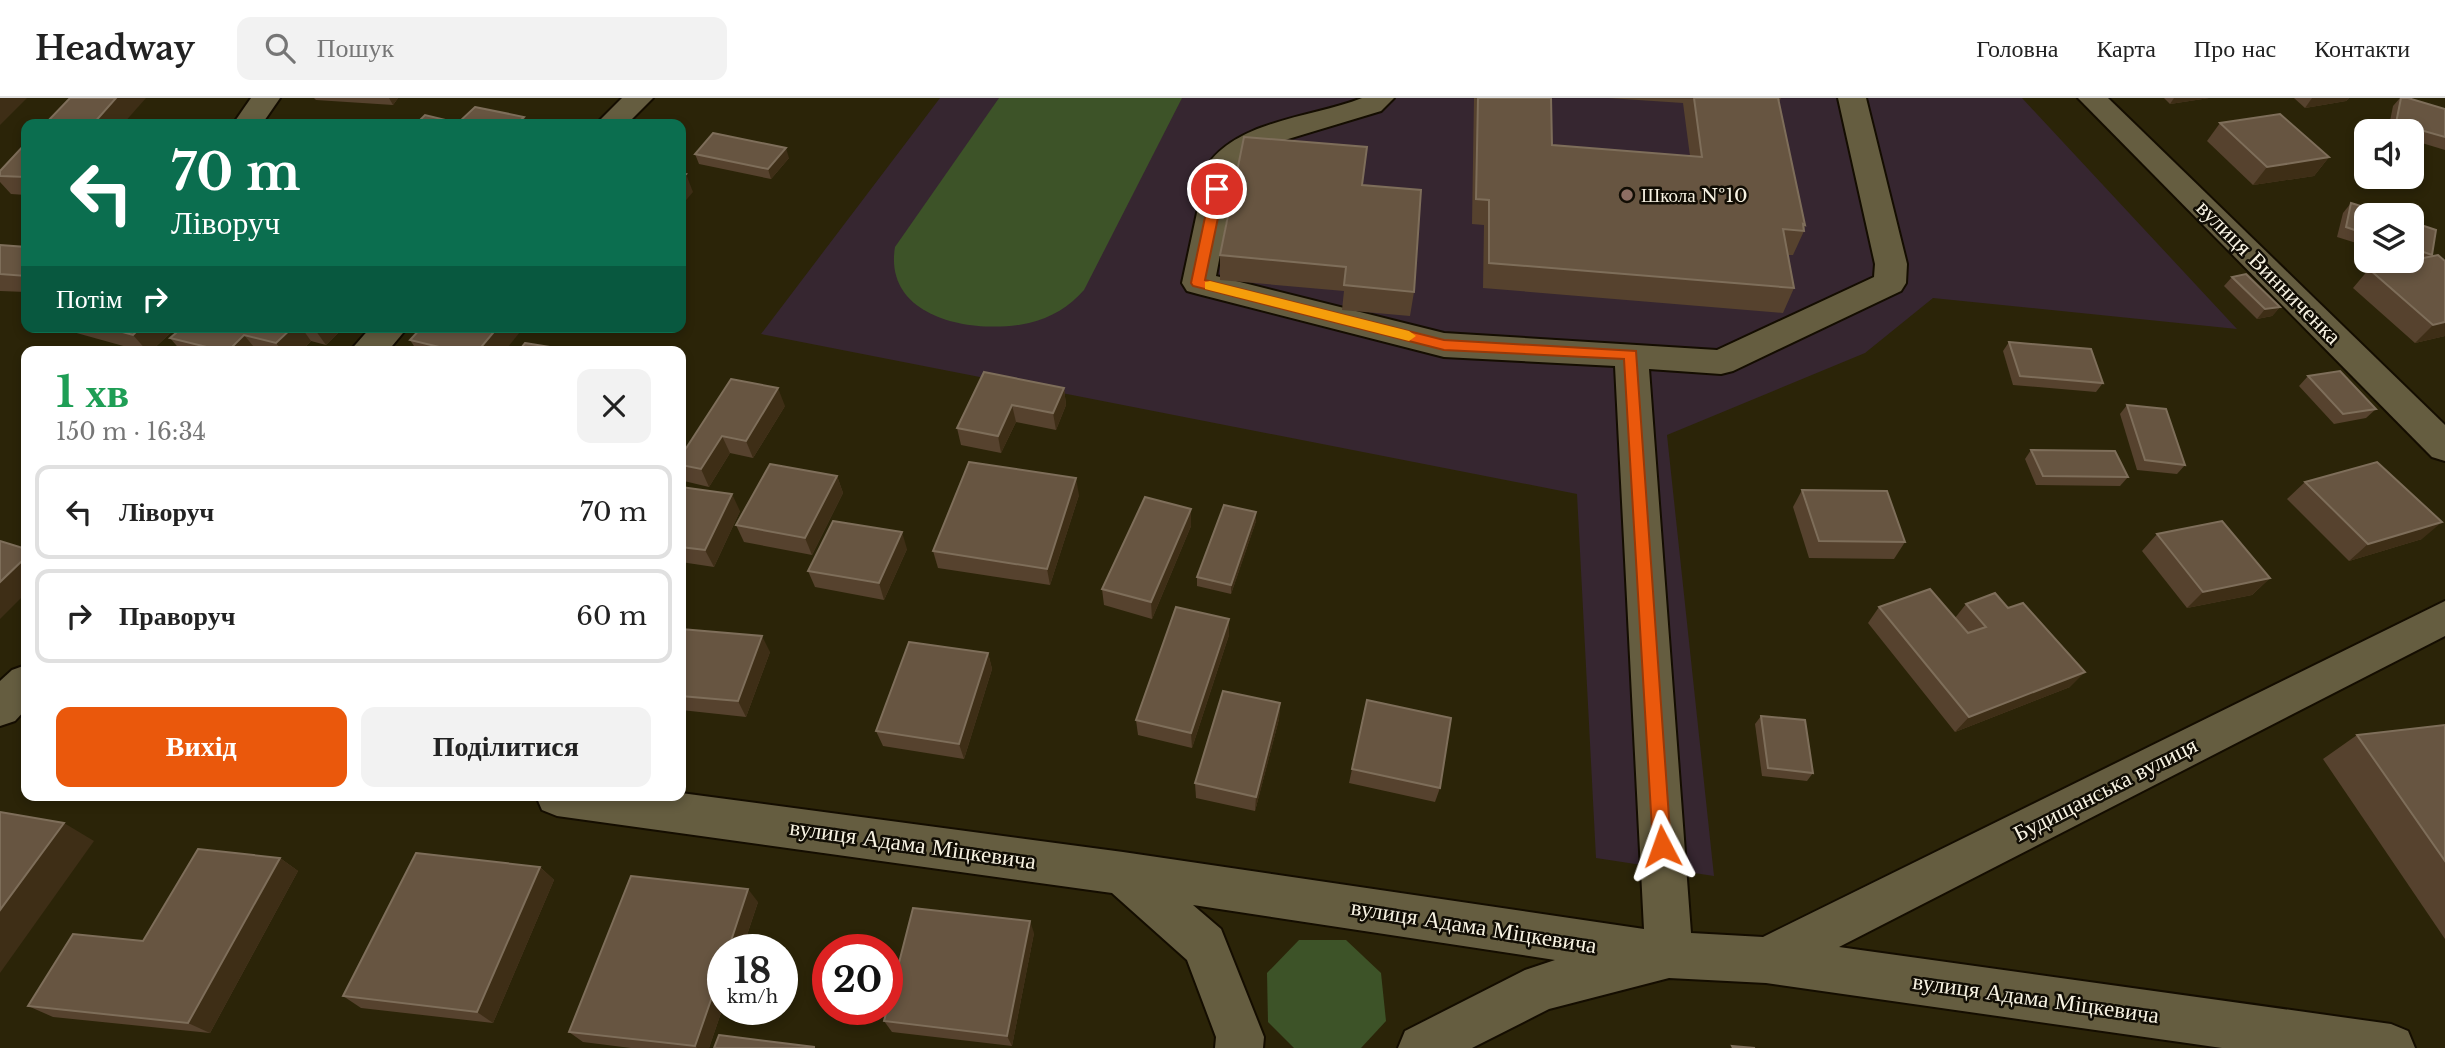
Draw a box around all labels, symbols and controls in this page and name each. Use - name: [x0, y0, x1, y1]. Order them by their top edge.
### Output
- search box: [237, 17, 727, 80]
- text: Headway: [35, 28, 195, 69]
- icon: search: [261, 29, 299, 67]
- text: Пошук: [317, 32, 394, 64]
- text: Головна: [1976, 34, 2058, 63]
- text: Карта: [2096, 34, 2156, 63]
- text: Про нас: [2194, 34, 2276, 63]
- text: Контакти: [2314, 34, 2410, 63]
- map controls: [2354, 119, 2424, 273]
- button: sound: [2354, 119, 2424, 189]
- text: 70 m: [171, 142, 301, 203]
- icon: left: [56, 147, 147, 238]
- pin: [1187, 159, 1247, 219]
- icon: arrive: [1198, 170, 1236, 208]
- place label: Школа №10: [1641, 184, 1748, 207]
- marker: Школа №10: [1619, 187, 1635, 203]
- street label: вулиця Винниченка: [2191, 194, 2347, 350]
- text: Ліворуч: [171, 203, 280, 243]
- button: layers: [2354, 203, 2424, 273]
- icon: right: [136, 280, 174, 318]
- text: Потім: [56, 283, 122, 315]
- text: 1 хв: [56, 366, 129, 418]
- button: close: [577, 369, 651, 443]
- text: 150 m · 16:34: [56, 418, 206, 446]
- icon: left: [60, 493, 98, 531]
- text: Ліворуч: [119, 496, 214, 528]
- text: 70 m: [580, 496, 647, 528]
- icon: right: [60, 597, 98, 635]
- text: Праворуч: [119, 600, 235, 632]
- text: 60 m: [576, 600, 647, 632]
- button: Вихід: [56, 707, 347, 787]
- button: Поділитися: [361, 707, 651, 787]
- street label: Будищанська вулиця: [2008, 730, 2202, 847]
- position arrow: [1625, 809, 1699, 883]
- street label: вулиця Адама Міцкевича: [788, 813, 1038, 875]
- street label: вулиця Адама Міцкевича: [1349, 893, 1599, 959]
- speed limit sign: 20: [812, 934, 903, 1025]
- text: 18: [734, 949, 771, 992]
- street label: вулиця Адама Міцкевича: [1911, 967, 2161, 1029]
- text: km/h: [727, 986, 778, 1008]

